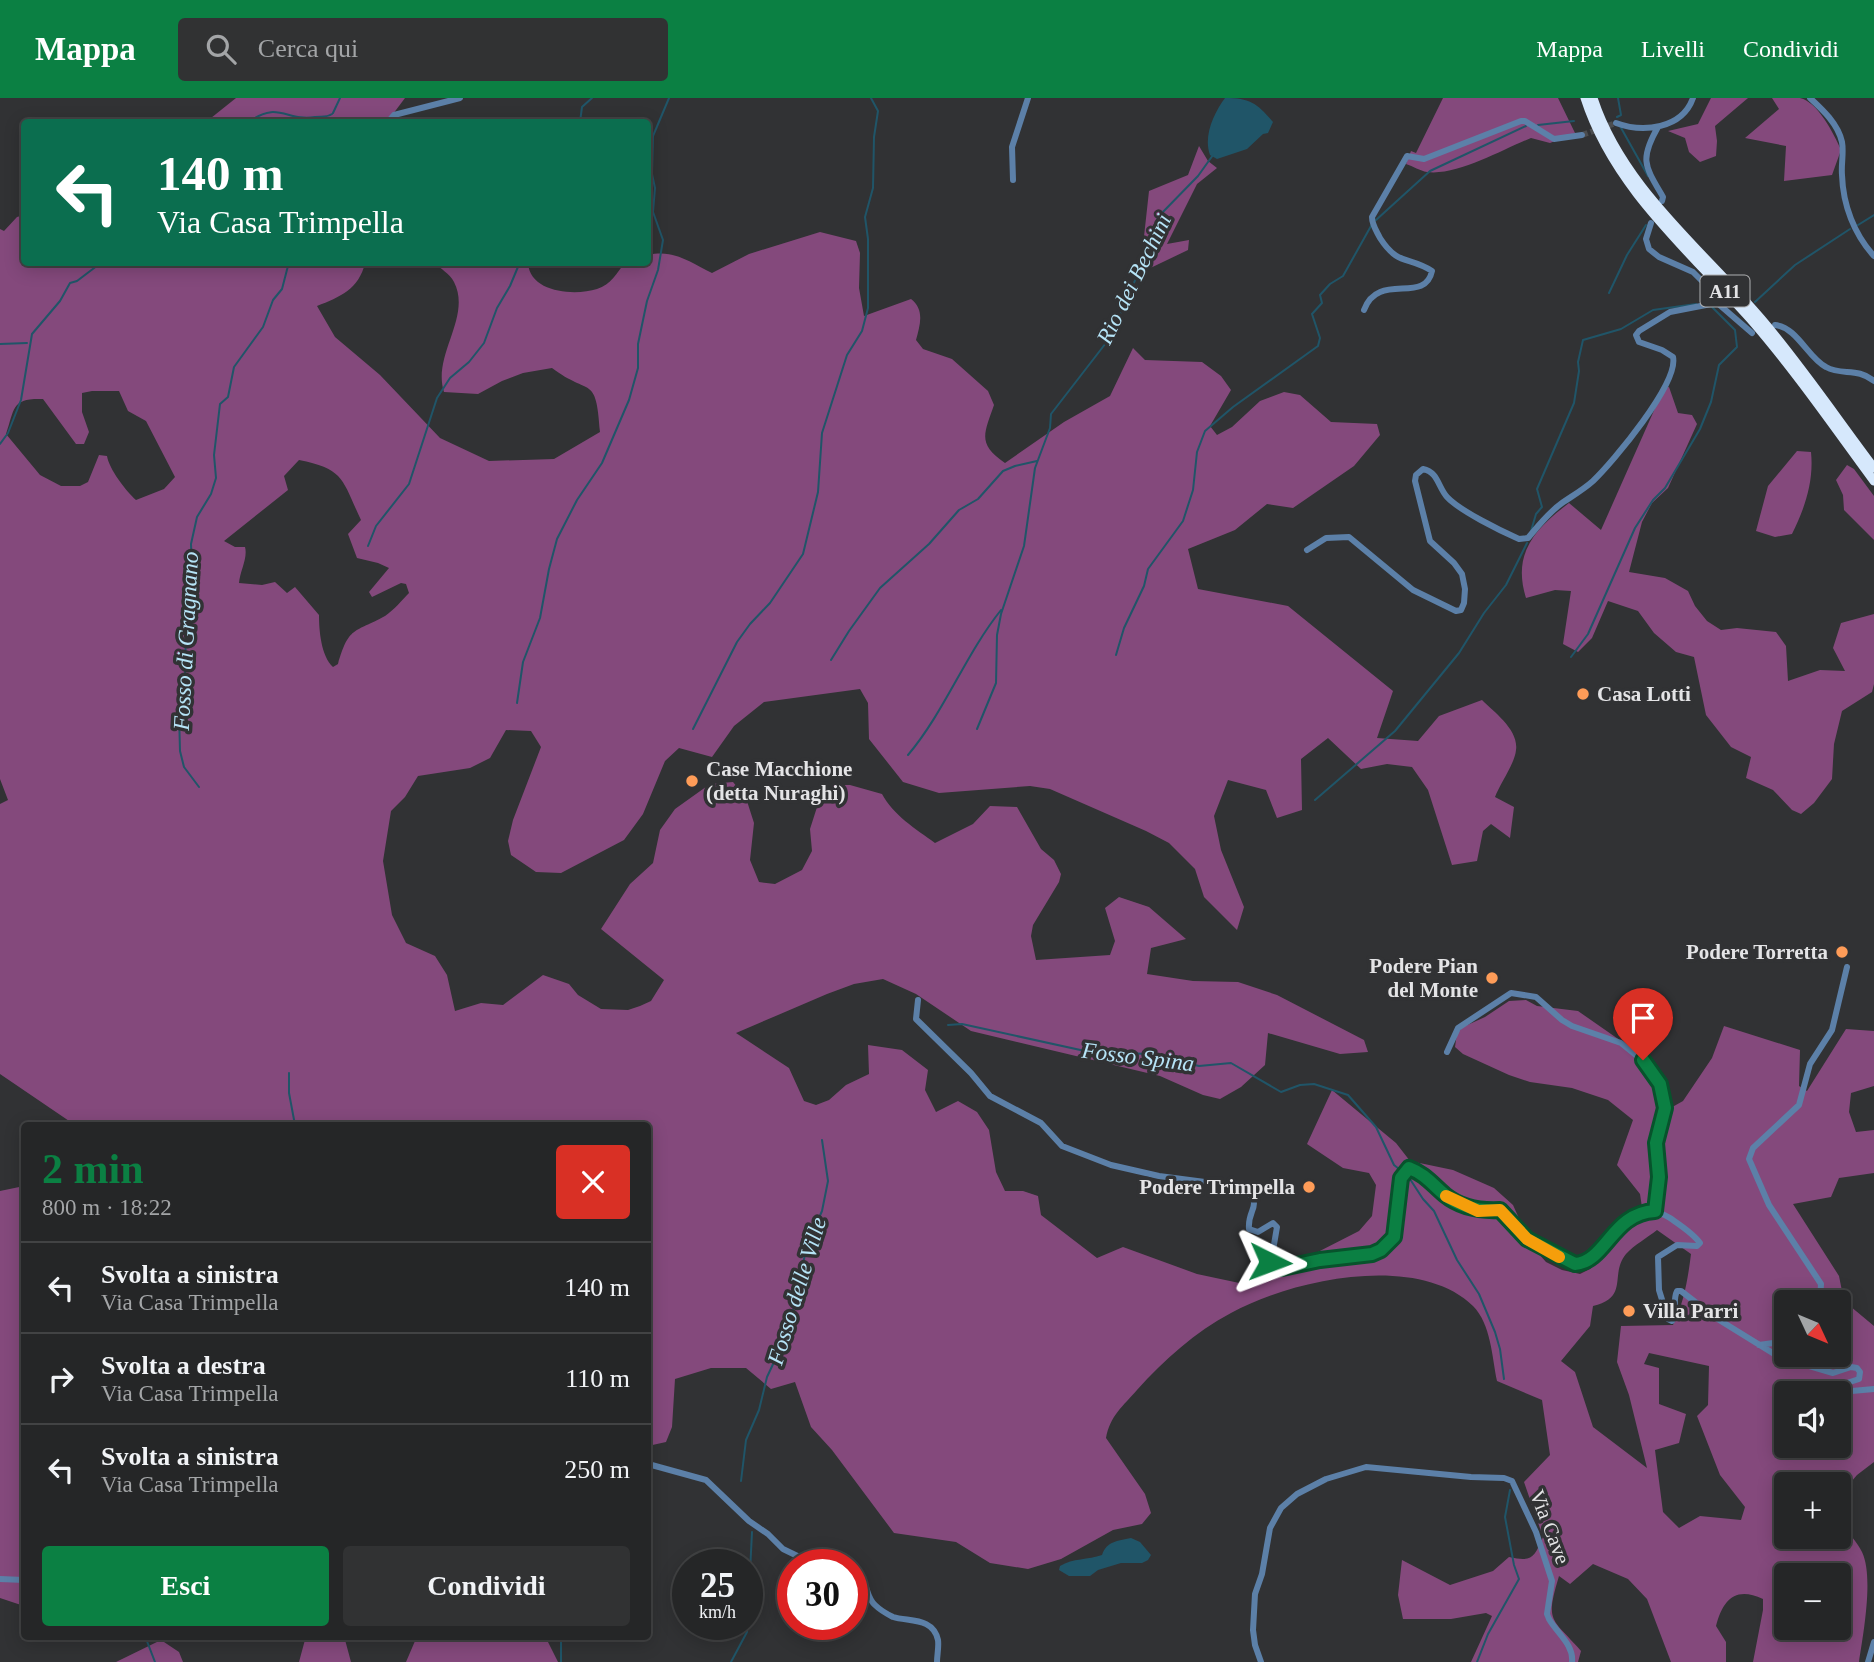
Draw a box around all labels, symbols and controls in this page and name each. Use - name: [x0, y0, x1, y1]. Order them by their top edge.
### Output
- search box: [178, 18, 668, 81]
- icon: search: [202, 30, 240, 68]
- text: Mappa: [35, 31, 136, 67]
- text: Cerca qui: [258, 34, 358, 63]
- text: Mappa: [1536, 36, 1603, 62]
- text: Livelli: [1641, 36, 1705, 62]
- text: Condividi: [1743, 36, 1839, 62]
- text: 140 m: [157, 146, 284, 201]
- icon: left: [42, 147, 133, 238]
- text: Via Casa Trimpella: [157, 204, 404, 240]
- water label: Rio dei Bechini: [1091, 210, 1176, 349]
- road number: A11: [1700, 276, 1750, 307]
- water label: Fosso di Gragnano: [169, 551, 203, 732]
- place label: Casa Lotti: [1597, 682, 1691, 706]
- marker: Casa Lotti: [1575, 686, 1591, 702]
- place label: Case Macchione (detta Nuraghi): [706, 757, 852, 805]
- marker: Case Macchione (detta Nuraghi): [684, 773, 700, 789]
- place label: Podere Torretta: [1686, 940, 1828, 964]
- marker: Podere Torretta: [1834, 944, 1850, 960]
- place label: Podere Pian del Monte: [1369, 954, 1478, 1002]
- marker: Podere Pian del Monte: [1484, 970, 1500, 986]
- pin: [1613, 988, 1673, 1060]
- icon: arrive: [1624, 999, 1662, 1037]
- water label: Fosso Spina: [1079, 1038, 1196, 1076]
- button: close: [556, 1145, 630, 1219]
- text: 2 min: [42, 1146, 144, 1192]
- place label: Podere Trimpella: [1139, 1175, 1295, 1199]
- marker: Podere Trimpella: [1301, 1179, 1317, 1195]
- text: 800 m · 18:22: [42, 1195, 172, 1220]
- water label: Fosso delle Ville: [762, 1214, 831, 1369]
- position arrow: [1233, 1225, 1307, 1299]
- text: Svolta a sinistra: [101, 1260, 279, 1289]
- icon: left: [42, 1269, 80, 1307]
- text: 140 m: [564, 1273, 630, 1302]
- text: Via Casa Trimpella: [101, 1290, 279, 1315]
- north arrow: [1774, 1290, 1852, 1367]
- map controls: [1774, 1290, 1851, 1640]
- place label: Villa Parri: [1643, 1299, 1739, 1323]
- marker: Villa Parri: [1621, 1303, 1637, 1319]
- text: Svolta a destra: [101, 1351, 266, 1380]
- icon: right: [42, 1360, 80, 1398]
- text: 110 m: [565, 1364, 630, 1393]
- text: Via Casa Trimpella: [101, 1381, 279, 1406]
- button: sound: [1774, 1381, 1851, 1458]
- text: Svolta a sinistra: [101, 1442, 279, 1471]
- icon: left: [42, 1451, 80, 1489]
- text: 250 m: [564, 1455, 630, 1484]
- text: Via Casa Trimpella: [101, 1472, 279, 1497]
- button: +: [1774, 1472, 1851, 1549]
- street label: Via Cave: [1525, 1487, 1575, 1567]
- button: Esci: [42, 1546, 329, 1626]
- button: Condividi: [343, 1546, 630, 1626]
- speed limit sign: 30: [777, 1549, 868, 1640]
- button: −: [1774, 1563, 1851, 1640]
- text: 25: [700, 1566, 735, 1605]
- text: km/h: [699, 1602, 736, 1622]

